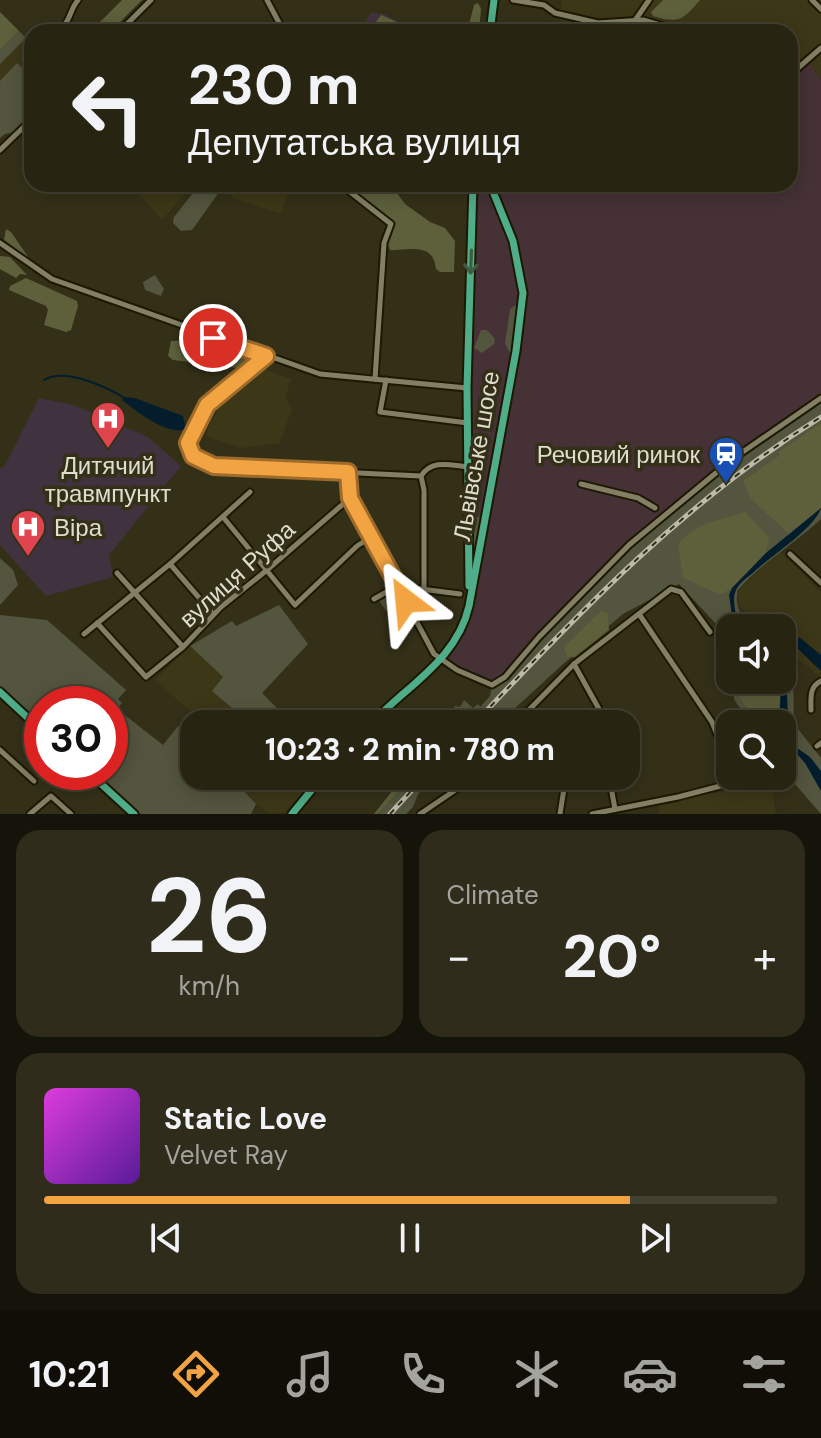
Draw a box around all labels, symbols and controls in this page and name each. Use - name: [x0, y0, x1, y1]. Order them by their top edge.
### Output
- text: 230 m: [188, 48, 359, 121]
- icon: left: [56, 56, 160, 160]
- text: Депутатська вулиця: [188, 119, 521, 166]
- one-way arrow: [463, 248, 478, 275]
- pin: [179, 304, 247, 372]
- icon: arrive: [191, 316, 235, 360]
- street label: Львівське шосе: [446, 369, 506, 543]
- hospital icon: Дитячий травмпункт: [89, 400, 127, 450]
- station icon: Речовий ринок: [707, 435, 745, 485]
- place label: Речовий ринок: [537, 439, 700, 470]
- place label: Дитячий травмпункт: [45, 450, 171, 509]
- hospital icon: Віра: [9, 508, 47, 558]
- place label: Віра: [54, 512, 103, 543]
- street label: вулиця Руфа: [173, 514, 302, 634]
- position arrow: [364, 559, 448, 643]
- map controls: [716, 614, 796, 790]
- button: sound: [716, 614, 796, 694]
- speed limit sign: 30: [24, 686, 128, 790]
- button: search: [716, 710, 796, 790]
- text: 10:23 · 2 min · 780 m: [265, 730, 555, 769]
- text: 26: [146, 849, 272, 984]
- text: Climate: [447, 878, 539, 912]
- text: 20°: [562, 917, 661, 996]
- text: −: [447, 928, 471, 986]
- text: +: [753, 928, 777, 986]
- text: km/h: [179, 969, 240, 1003]
- text: Static Love: [164, 1099, 327, 1138]
- text: Velvet Ray: [164, 1138, 288, 1172]
- icon: previous: [144, 1216, 188, 1260]
- icon: pause: [388, 1216, 432, 1260]
- icon: next: [633, 1216, 677, 1260]
- icon: directions: [168, 1346, 224, 1402]
- icon: music: [282, 1346, 338, 1402]
- icon: phone: [395, 1346, 451, 1402]
- icon: climate: [509, 1346, 565, 1402]
- icon: car: [622, 1346, 678, 1402]
- icon: filters: [736, 1346, 792, 1402]
- text: 10:21: [29, 1351, 110, 1398]

